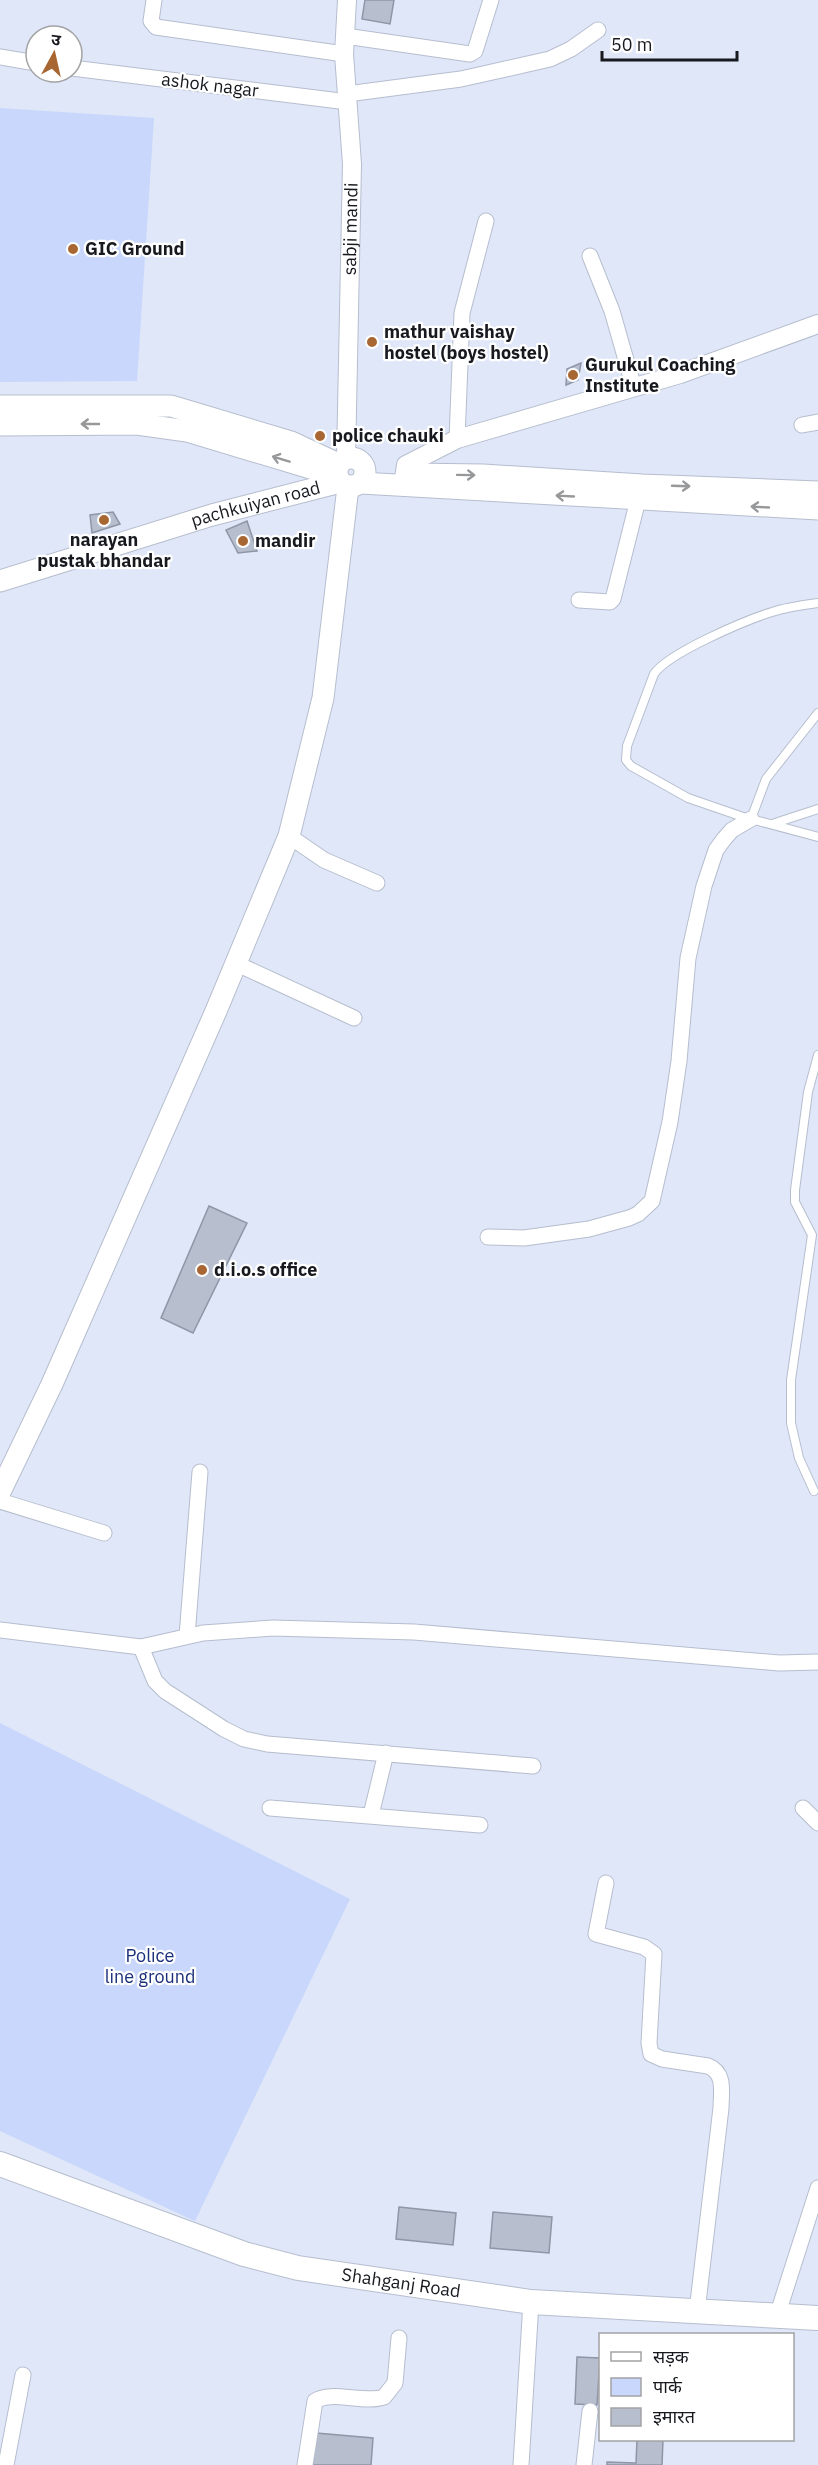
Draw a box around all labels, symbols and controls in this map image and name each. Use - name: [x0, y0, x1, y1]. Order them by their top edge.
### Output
- north arrow: [24, 24, 84, 84]
- scale bar: [602, 24, 737, 62]
- text: उ: [50, 29, 63, 50]
- text: 50 m: [611, 33, 653, 56]
- street label: ashok nagar: [160, 67, 260, 102]
- street label: sabji mandi: [338, 182, 363, 276]
- place label: GIC Ground: [85, 237, 184, 260]
- marker: GIC Ground: [66, 242, 80, 256]
- place label: mathur vaishay hostel (boys hostel): [384, 320, 549, 364]
- marker: mathur vaishay hostel (boys hostel): [365, 335, 379, 349]
- place label: Gurukul Coaching Institute: [585, 353, 735, 397]
- marker: Gurukul Coaching Institute: [566, 368, 580, 382]
- one-way arrow: [81, 418, 101, 430]
- place label: police chauki: [332, 424, 444, 447]
- marker: police chauki: [313, 429, 327, 443]
- one-way arrow: [272, 453, 291, 464]
- one-way arrow: [455, 469, 475, 481]
- street label: pachkuiyan road: [188, 476, 323, 532]
- one-way arrow: [671, 480, 691, 492]
- one-way arrow: [555, 491, 575, 502]
- one-way arrow: [750, 501, 770, 512]
- marker: narayan pustak bhandar: [97, 513, 111, 527]
- place label: narayan pustak bhandar: [37, 528, 171, 572]
- place label: mandir: [255, 529, 315, 552]
- marker: mandir: [236, 534, 250, 548]
- place label: d.i.o.s office: [214, 1258, 317, 1281]
- marker: d.i.o.s office: [195, 1263, 209, 1277]
- park label: Police line ground: [105, 1944, 195, 1988]
- street label: Shahganj Road: [340, 2262, 462, 2303]
- legend: [599, 2333, 794, 2441]
- text: सड़क: [653, 2345, 690, 2368]
- text: पार्क: [653, 2375, 683, 2398]
- text: इमारत: [653, 2405, 696, 2428]

